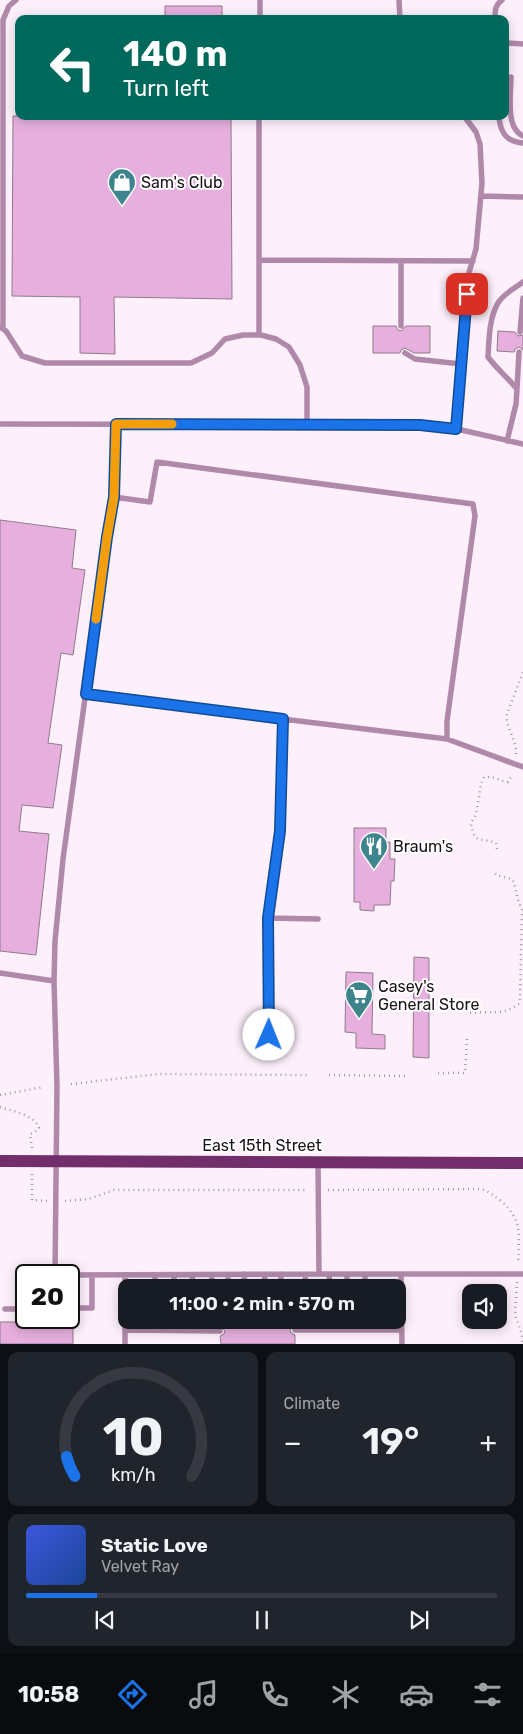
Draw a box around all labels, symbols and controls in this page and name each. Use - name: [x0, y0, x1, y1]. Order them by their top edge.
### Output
- text: 140 m: [123, 33, 228, 75]
- icon: left: [40, 35, 105, 100]
- text: Turn left: [123, 75, 209, 102]
- shop icon: Sam's Club: [107, 167, 137, 206]
- place label: Sam's Club: [141, 173, 222, 192]
- pin: [446, 273, 488, 315]
- icon: arrive: [453, 280, 481, 308]
- restaurant icon: Braum's: [359, 831, 389, 870]
- place label: Braum's: [393, 837, 453, 856]
- place label: Casey's General Store: [378, 977, 479, 1014]
- supermarket icon: Casey's General Store: [344, 980, 374, 1019]
- position arrow: [242, 1008, 294, 1060]
- street label: East 15th Street: [202, 1136, 322, 1155]
- speed limit sign: 20: [15, 1264, 80, 1329]
- map controls: [462, 1284, 507, 1329]
- button: sound: [462, 1284, 507, 1329]
- text: 11:00 · 2 min · 570 m: [169, 1292, 355, 1315]
- text: Climate: [284, 1394, 340, 1413]
- text: 10: [102, 1406, 163, 1468]
- text: 19°: [362, 1418, 419, 1464]
- text: −: [284, 1426, 302, 1459]
- text: +: [480, 1426, 497, 1459]
- text: km/h: [110, 1464, 155, 1485]
- text: Static Love: [101, 1534, 208, 1557]
- text: Velvet Ray: [101, 1557, 179, 1576]
- icon: previous: [91, 1606, 119, 1634]
- icon: pause: [248, 1606, 276, 1634]
- icon: next: [405, 1606, 433, 1634]
- icon: directions: [115, 1677, 150, 1712]
- icon: music: [186, 1677, 221, 1712]
- icon: phone: [257, 1677, 292, 1712]
- icon: climate: [328, 1677, 363, 1712]
- icon: car: [399, 1677, 434, 1712]
- icon: filters: [470, 1677, 505, 1712]
- text: 10:58: [18, 1681, 79, 1708]

